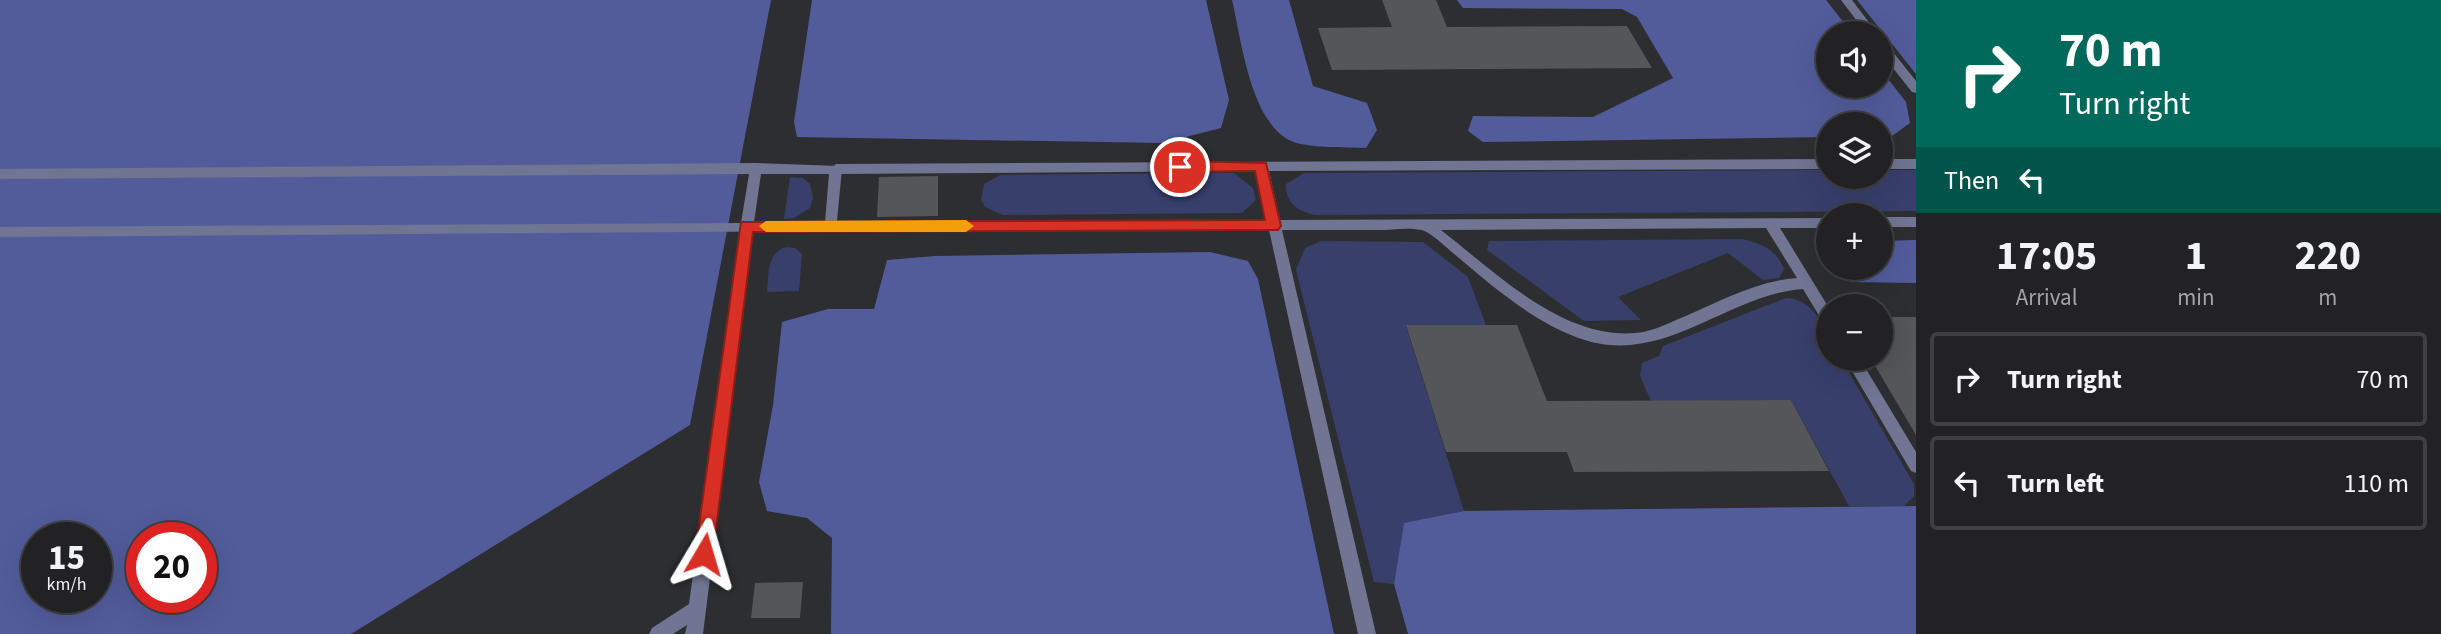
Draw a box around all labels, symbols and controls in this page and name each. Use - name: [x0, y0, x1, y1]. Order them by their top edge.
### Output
- text: 70 m: [2059, 16, 2163, 86]
- map controls: [1816, 21, 1893, 371]
- button: sound: [1816, 21, 1893, 98]
- icon: right: [1944, 28, 2035, 119]
- text: Turn right: [2059, 81, 2190, 127]
- button: layers: [1816, 112, 1893, 189]
- pin: [1150, 137, 1210, 197]
- icon: arrive: [1161, 148, 1199, 186]
- icon: left: [2013, 161, 2051, 199]
- text: Then: [1944, 162, 1999, 199]
- button: +: [1816, 203, 1893, 280]
- text: 17:05: [1996, 226, 2097, 286]
- text: 1: [2185, 226, 2207, 286]
- text: 220: [2294, 226, 2361, 286]
- text: Arrival: [2016, 281, 2078, 314]
- text: min: [2177, 281, 2215, 314]
- text: m: [2318, 281, 2337, 314]
- button: −: [1816, 294, 1893, 371]
- icon: right: [1948, 360, 1986, 398]
- text: Turn right: [2007, 361, 2122, 398]
- text: 70 m: [2356, 361, 2409, 398]
- icon: left: [1948, 464, 1986, 502]
- text: Turn left: [2007, 465, 2104, 502]
- text: 110 m: [2343, 465, 2409, 502]
- position arrow: [667, 517, 741, 591]
- speed limit sign: 20: [126, 522, 217, 613]
- text: 15: [48, 533, 85, 583]
- text: km/h: [47, 572, 86, 597]

